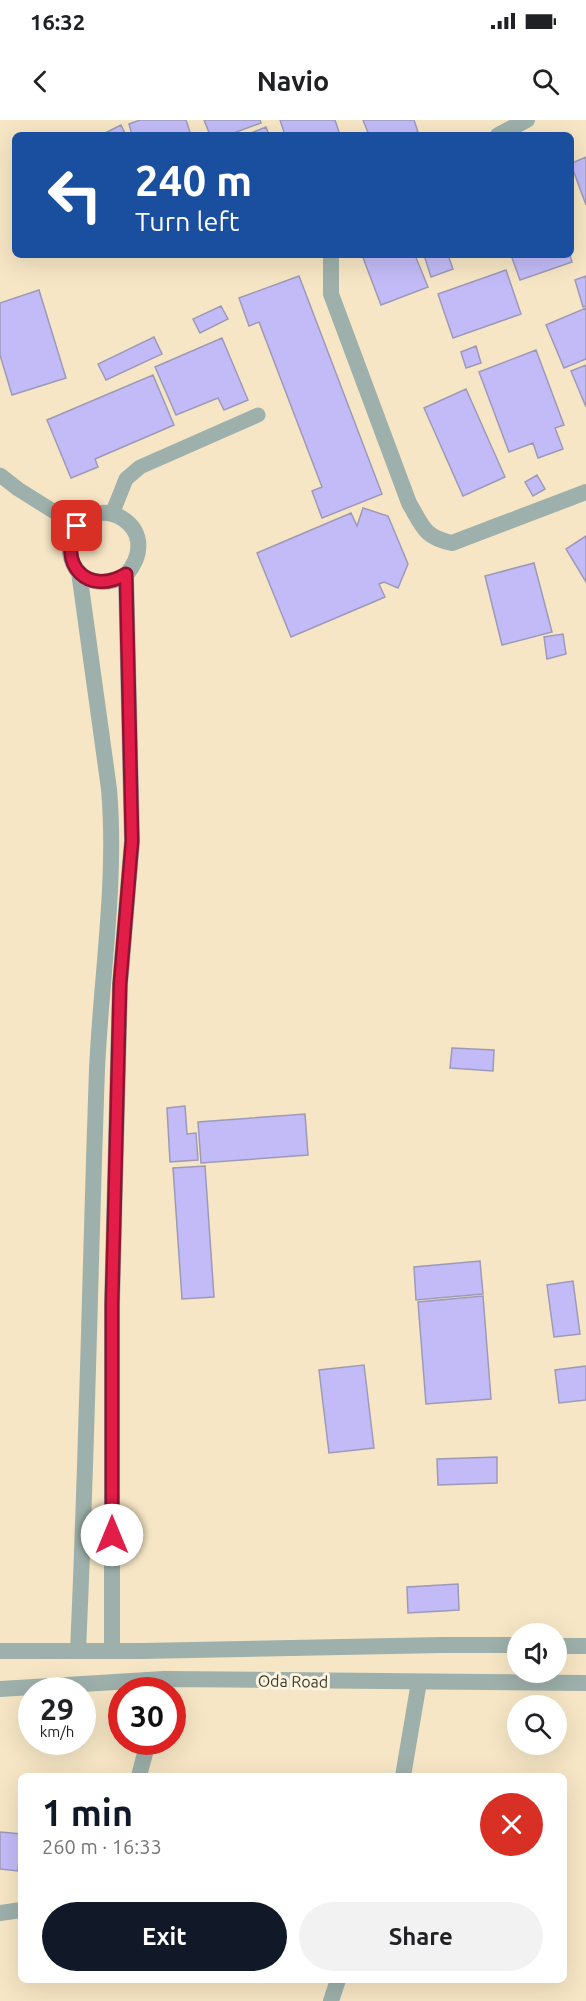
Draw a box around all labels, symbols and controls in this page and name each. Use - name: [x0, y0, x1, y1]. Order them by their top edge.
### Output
- text: 16:32: [30, 9, 85, 34]
- icon: back: [24, 65, 57, 98]
- icon: search: [529, 65, 562, 98]
- text: Navio: [257, 66, 329, 96]
- icon: left: [36, 156, 114, 234]
- text: 240 m: [135, 157, 252, 204]
- text: Turn left: [135, 206, 239, 236]
- pin: [51, 500, 102, 551]
- icon: arrive: [60, 509, 93, 542]
- position arrow: [80, 1503, 144, 1567]
- map controls: [507, 1623, 567, 1755]
- button: sound: [507, 1623, 567, 1683]
- street label: Oda Road: [258, 1671, 328, 1691]
- speed limit sign: 30: [108, 1677, 186, 1755]
- text: 29: [40, 1692, 74, 1726]
- button: search: [507, 1695, 567, 1755]
- text: km/h: [40, 1723, 74, 1740]
- text: 1 min: [42, 1792, 133, 1833]
- button: close: [480, 1793, 543, 1856]
- text: 260 m · 16:33: [42, 1835, 162, 1858]
- button: Exit: [42, 1902, 287, 1971]
- button: Share: [299, 1902, 543, 1971]

